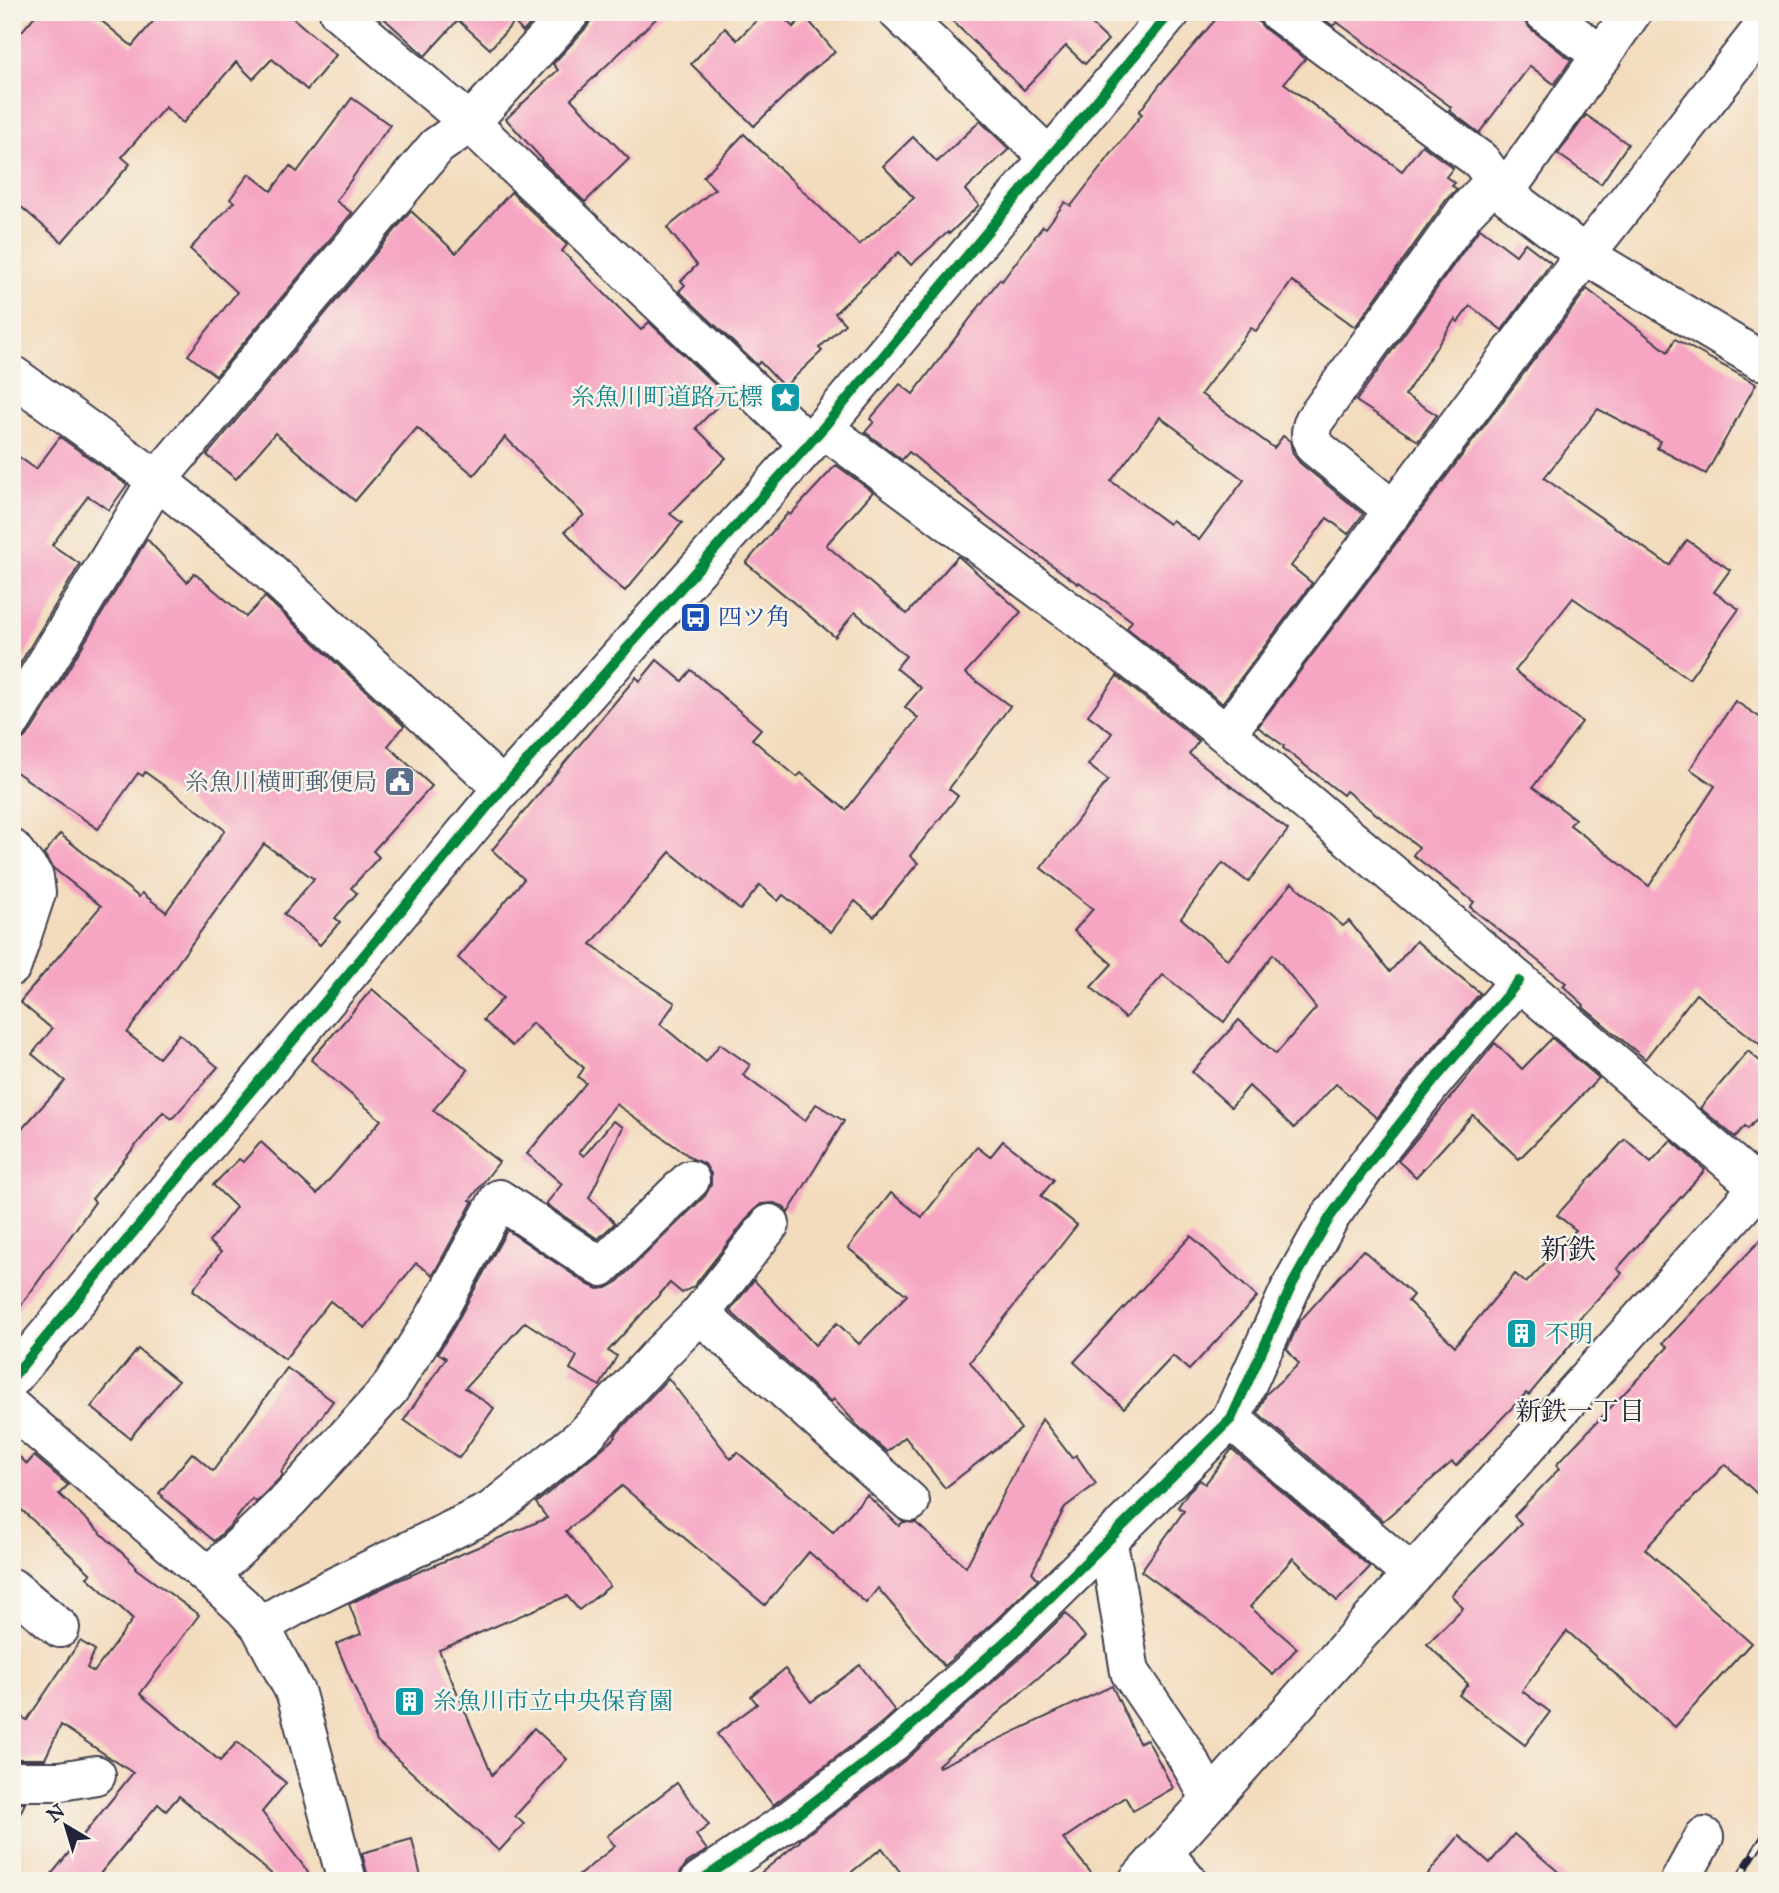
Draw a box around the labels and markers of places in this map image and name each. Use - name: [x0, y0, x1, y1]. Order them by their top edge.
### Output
- place icon: 糸魚川町道路元標: [769, 380, 803, 414]
- place label: 糸魚川町道路元標: [571, 382, 763, 412]
- bus stop icon: 四ツ角: [678, 600, 712, 634]
- place label: 四ツ角: [718, 602, 790, 632]
- public building icon: 糸魚川横町郵便局: [383, 765, 417, 799]
- place label: 糸魚川横町郵便局: [185, 767, 377, 797]
- building icon: 不明: [1505, 1317, 1539, 1351]
- place label: 不明: [1545, 1319, 1593, 1349]
- building icon: 糸魚川市立中央保育園: [393, 1684, 427, 1718]
- place label: 糸魚川市立中央保育園: [433, 1686, 673, 1716]

